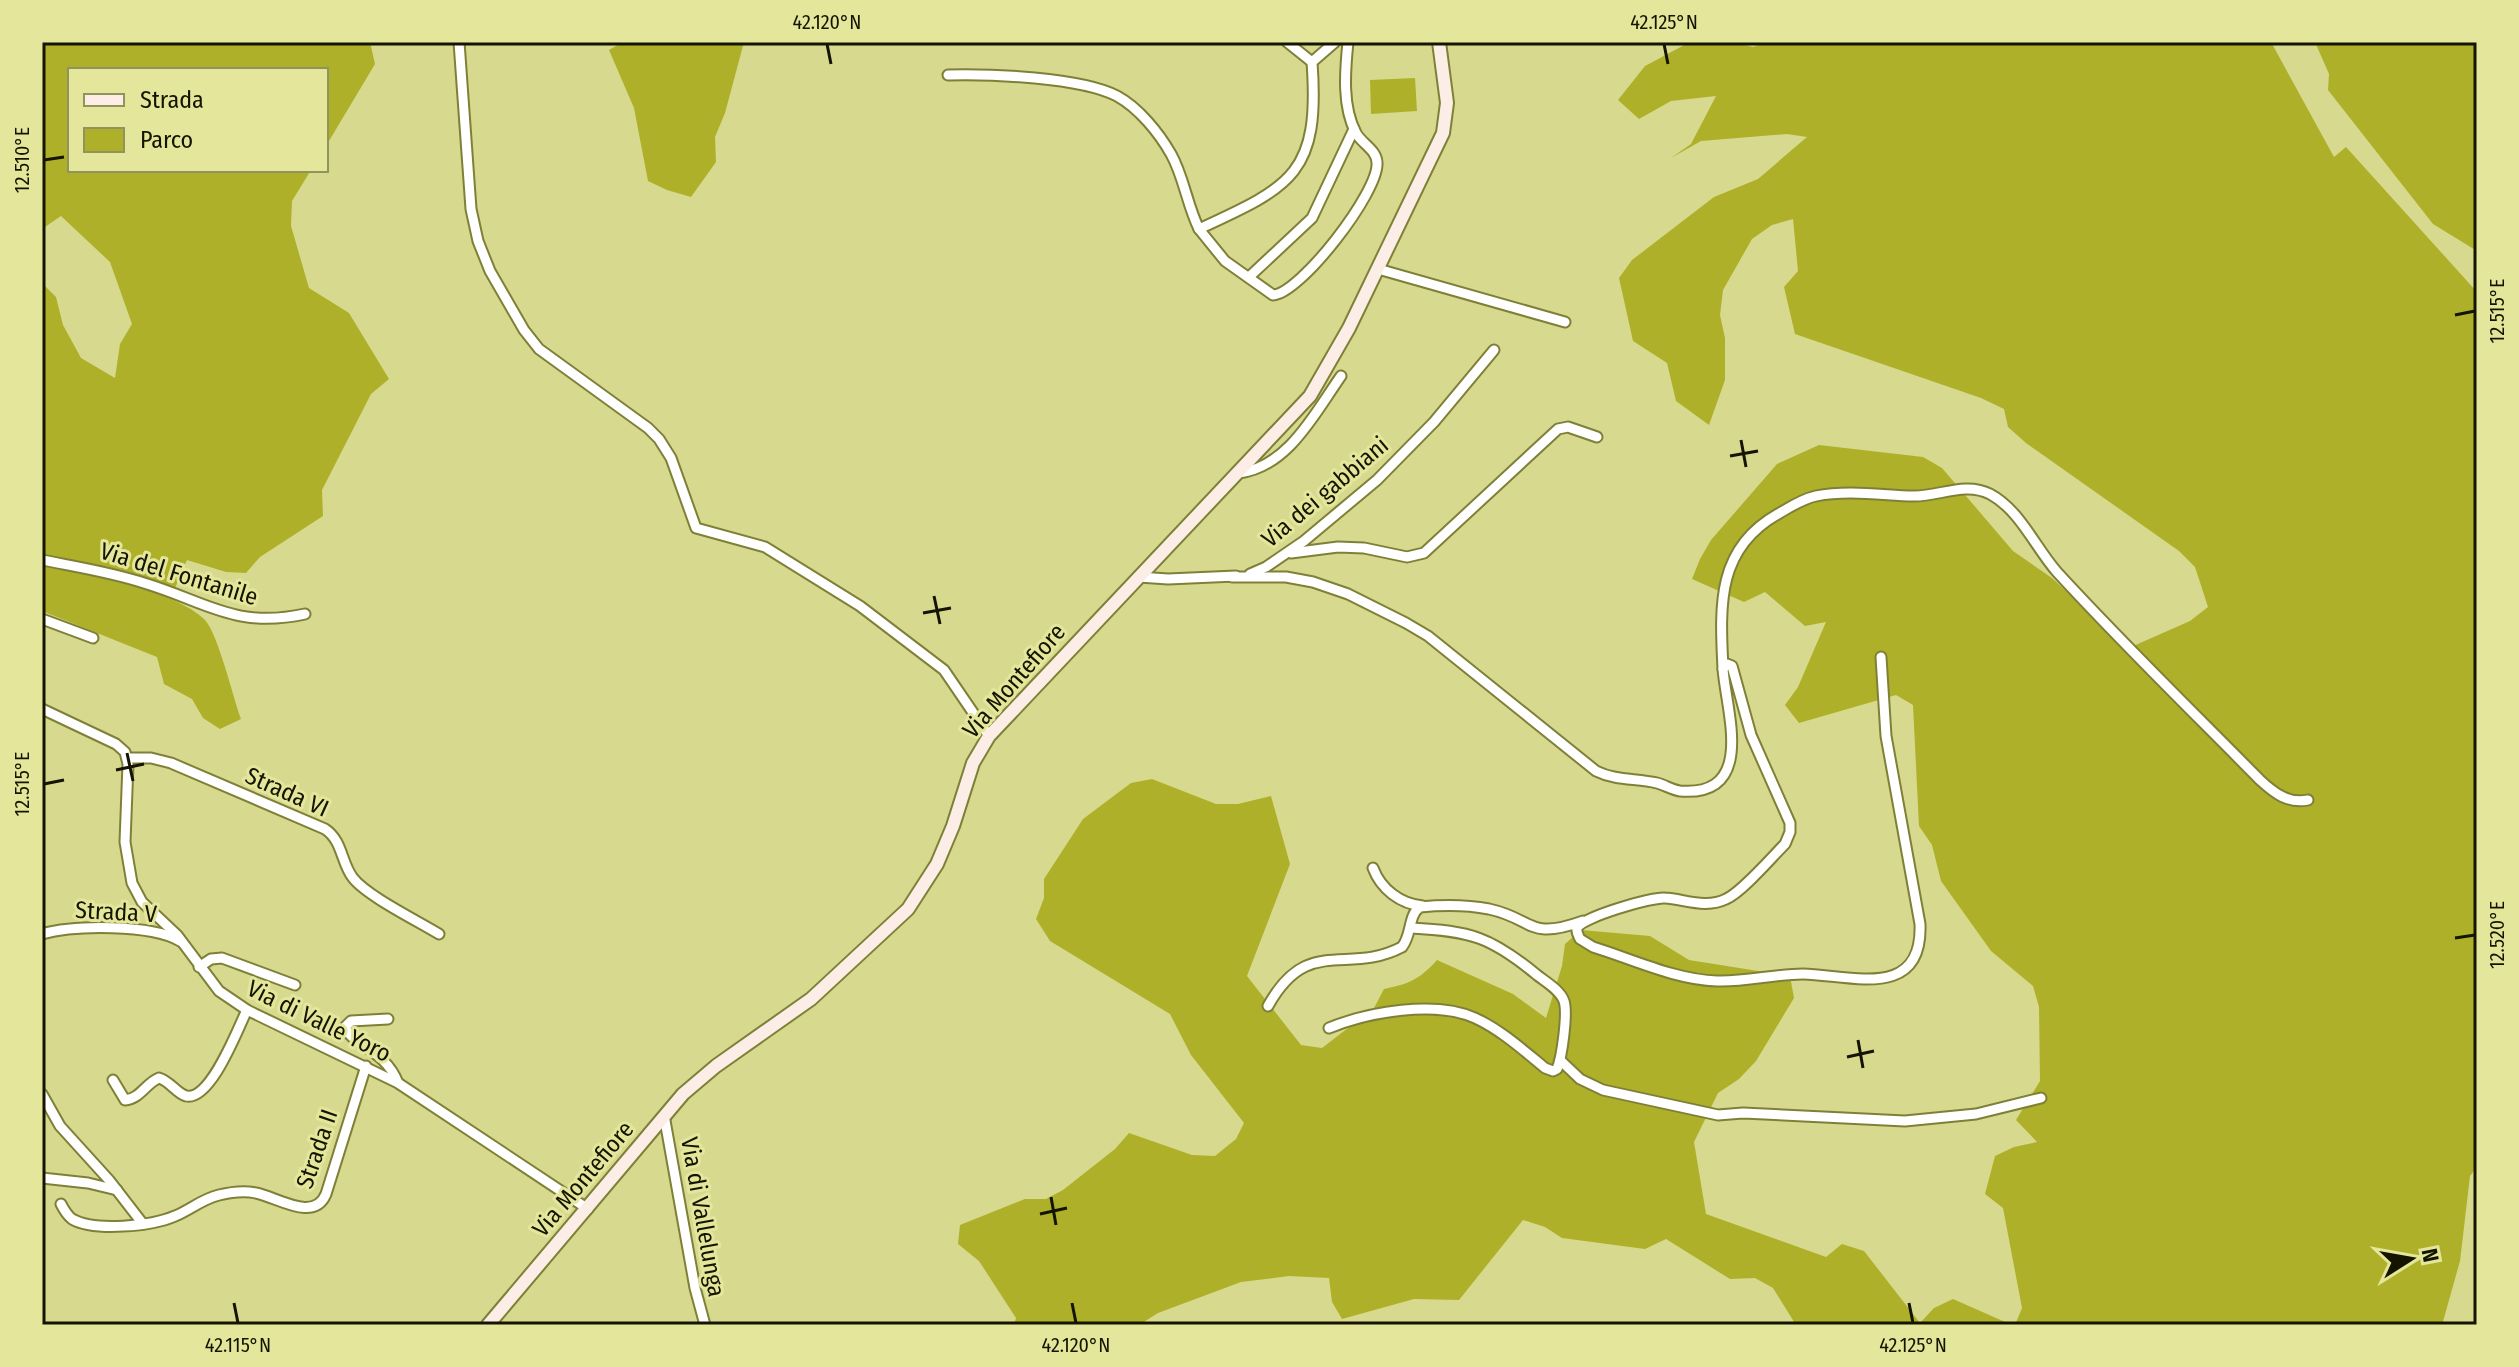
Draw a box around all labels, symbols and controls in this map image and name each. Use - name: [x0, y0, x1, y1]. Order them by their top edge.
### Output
- text: 42.120°N: [792, 10, 862, 34]
- text: 42.125°N: [1630, 10, 1698, 34]
- legend: [68, 68, 328, 172]
- text: Strada: [140, 86, 204, 114]
- text: Parco: [140, 126, 193, 154]
- text: 12.510°E: [10, 127, 34, 193]
- text: 12.515°E: [2485, 279, 2509, 343]
- street label: Via dei gabbiani: [1256, 431, 1394, 553]
- street label: Via del Fontanile: [97, 537, 261, 611]
- street label: Via Montefiore: [957, 618, 1071, 744]
- text: 12.515°E: [10, 752, 34, 816]
- street label: Strada VI: [241, 761, 333, 823]
- street label: Strada V: [75, 896, 158, 928]
- text: 12.520°E: [2485, 901, 2509, 969]
- street label: Via di Valle Yoro: [243, 974, 395, 1068]
- street label: Strada II: [290, 1106, 344, 1192]
- street label: Via Montefiore: [527, 1116, 639, 1242]
- street label: Via di Vallelunga: [675, 1135, 731, 1299]
- north arrow: [2371, 1219, 2451, 1299]
- text: N: [2416, 1246, 2445, 1264]
- text: 42.115°N: [205, 1333, 271, 1357]
- text: 42.120°N: [1041, 1333, 1111, 1357]
- text: 42.125°N: [1879, 1333, 1947, 1357]

